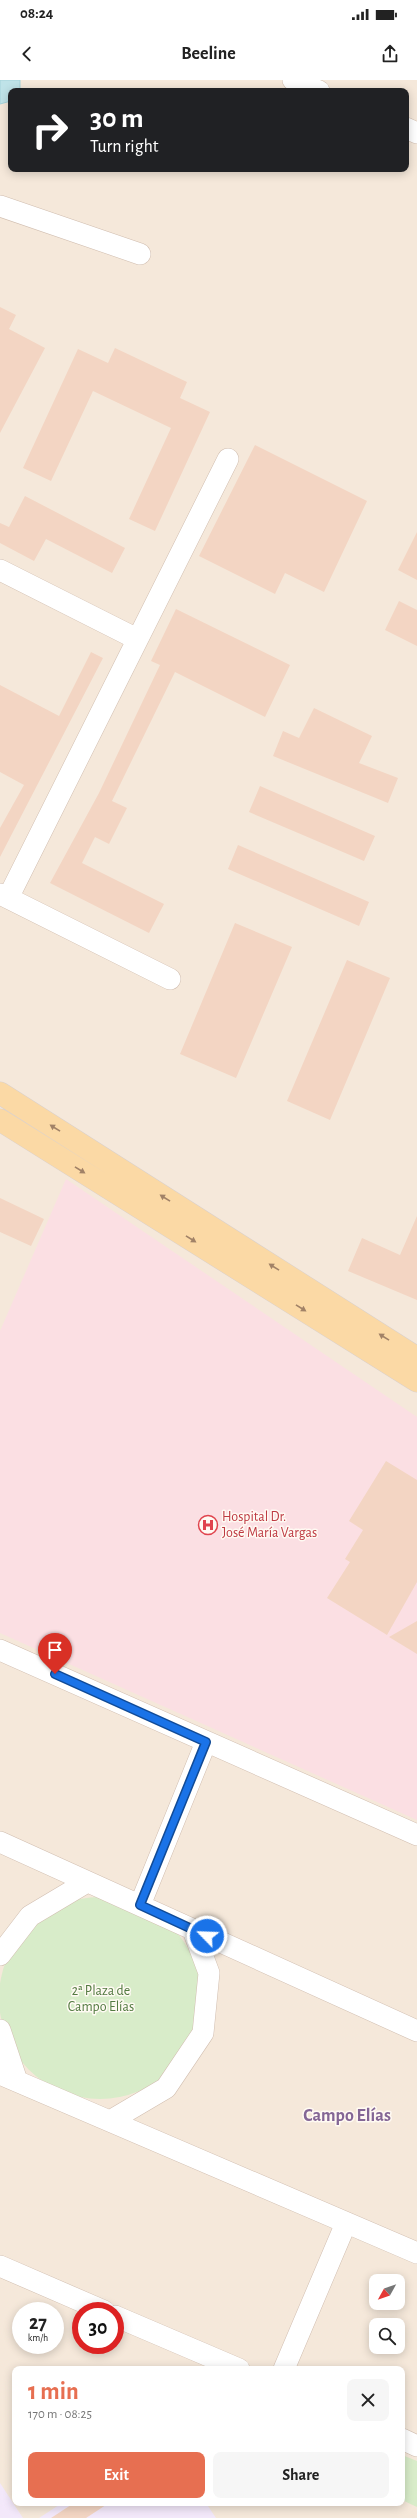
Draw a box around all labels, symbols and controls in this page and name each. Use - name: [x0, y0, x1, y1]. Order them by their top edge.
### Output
- text: 08:24: [20, 6, 53, 21]
- icon: back: [16, 43, 38, 65]
- icon: share: [379, 43, 401, 65]
- text: Beeline: [181, 45, 236, 63]
- icon: right: [24, 104, 76, 156]
- text: 30 m: [90, 105, 143, 133]
- text: Turn right: [90, 138, 159, 156]
- one-way arrow: [50, 1124, 60, 1132]
- one-way arrow: [75, 1166, 86, 1174]
- one-way arrow: [159, 1194, 171, 1201]
- one-way arrow: [186, 1235, 196, 1243]
- one-way arrow: [268, 1264, 280, 1271]
- one-way arrow: [296, 1304, 306, 1312]
- one-way arrow: [379, 1333, 389, 1341]
- place label: Hospital Dr. José María Vargas: [222, 1510, 317, 1540]
- hospital icon: Hospital Dr. José María Vargas: [197, 1514, 219, 1536]
- pin: [38, 1633, 72, 1674]
- icon: arrive: [44, 1639, 66, 1661]
- position arrow: [186, 1915, 228, 1957]
- park label: 2ª Plaza de Campo Elías: [68, 1984, 134, 2014]
- district label: Campo Elías: [303, 2107, 391, 2125]
- north arrow: [369, 2274, 405, 2310]
- map controls: [369, 2274, 405, 2354]
- speed limit sign: 30: [72, 2302, 124, 2354]
- text: 27: [29, 2313, 47, 2333]
- button: search: [369, 2318, 405, 2354]
- text: km/h: [28, 2333, 48, 2343]
- button: close: [347, 2379, 389, 2421]
- text: 1 min: [28, 2380, 79, 2404]
- text: 170 m · 08:25: [28, 2408, 92, 2421]
- button: Exit: [28, 2452, 205, 2498]
- button: Share: [213, 2452, 389, 2498]

